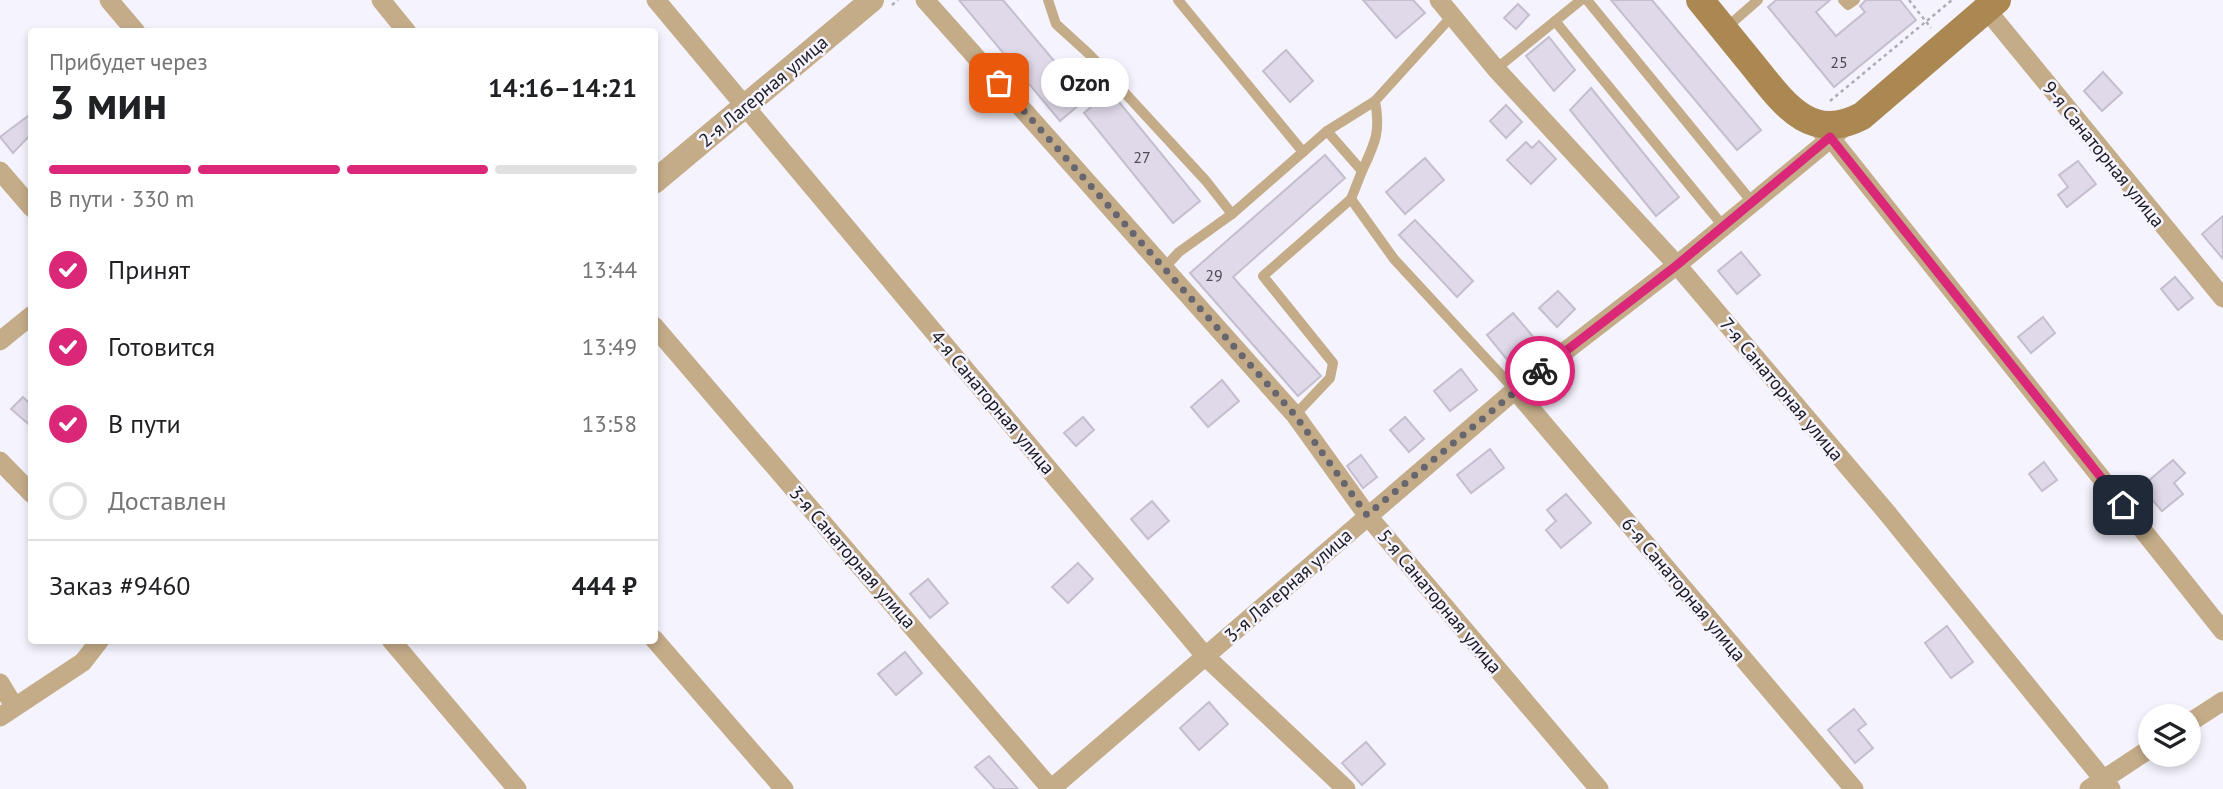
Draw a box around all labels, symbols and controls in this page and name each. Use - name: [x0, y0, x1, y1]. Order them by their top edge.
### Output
- street label: 2-я Лагерная улица: [694, 30, 832, 152]
- text: Прибудет через: [49, 47, 208, 76]
- house number: 25: [1830, 52, 1848, 72]
- pin: [969, 53, 1029, 113]
- callout: Ozon: [1041, 58, 1128, 108]
- icon: bag: [980, 64, 1018, 102]
- text: Ozon: [1060, 68, 1110, 97]
- text: 14:16–14:21: [488, 71, 637, 104]
- text: 3 мин: [49, 72, 167, 132]
- street label: 9-я Санаторная улица: [2038, 76, 2170, 232]
- house number: 27: [1133, 147, 1151, 167]
- text: В пути · 330 m: [49, 184, 194, 213]
- icon: check: [49, 251, 87, 289]
- text: Принят: [108, 253, 190, 286]
- text: 13:44: [582, 255, 637, 284]
- house number: 29: [1205, 265, 1223, 285]
- street label: 7-я Санаторная улица: [1715, 312, 1849, 466]
- street label: 4-я Санаторная улица: [926, 325, 1060, 479]
- icon: check: [49, 328, 87, 366]
- text: Готовится: [108, 330, 215, 363]
- text: 13:49: [582, 332, 637, 361]
- courier: [1505, 336, 1575, 406]
- icon: bike: [1521, 352, 1559, 390]
- icon: check: [49, 405, 87, 443]
- text: В пути: [108, 407, 181, 440]
- text: 13:58: [582, 409, 637, 438]
- pin: [2093, 475, 2153, 535]
- street label: 3-я Санаторная улица: [785, 481, 921, 633]
- text: Доставлен: [108, 484, 227, 517]
- icon: home: [2104, 486, 2142, 524]
- street label: 6-я Санаторная улица: [1617, 512, 1751, 666]
- street label: 3-я Лагерная улица: [1219, 523, 1357, 647]
- street label: 5-я Санаторная улица: [1373, 524, 1507, 678]
- text: Заказ #9460: [49, 569, 191, 602]
- text: 444 ₽: [571, 569, 637, 602]
- map controls: [2138, 704, 2201, 767]
- button: layers: [2138, 704, 2201, 767]

